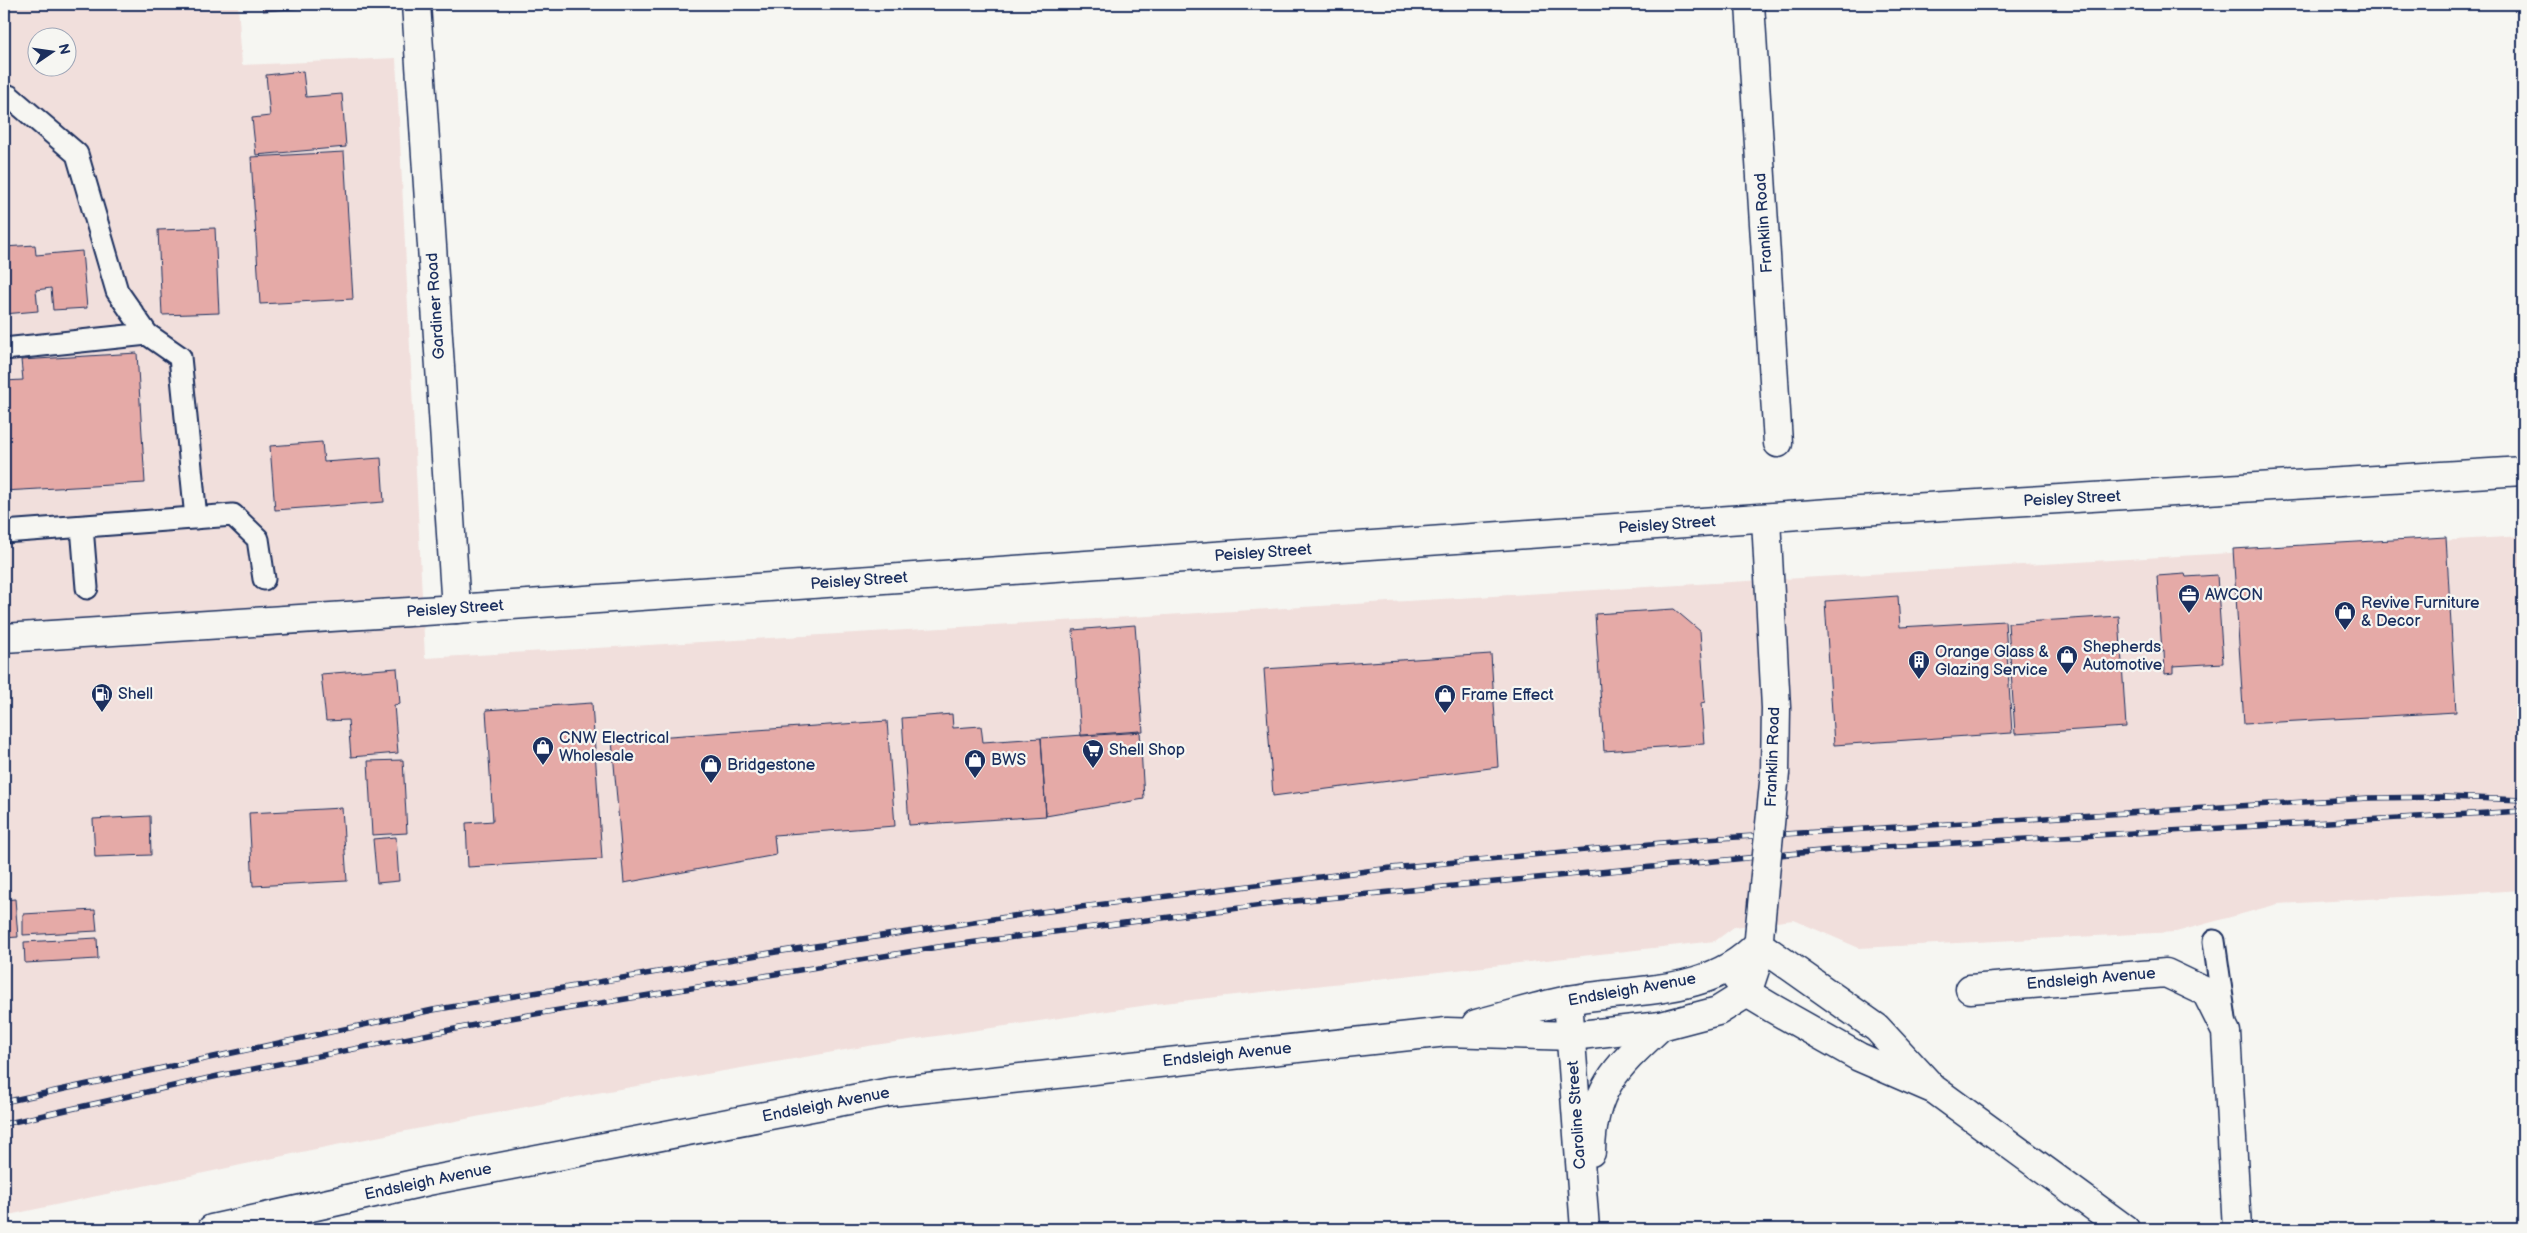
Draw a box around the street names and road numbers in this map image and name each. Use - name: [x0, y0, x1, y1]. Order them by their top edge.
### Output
- street label: Franklin Road: [1751, 172, 1777, 274]
- street label: Gardiner Road: [423, 252, 449, 360]
- street label: Peisley Street: [2023, 487, 2121, 511]
- street label: Peisley Street: [1618, 512, 1716, 538]
- street label: Peisley Street: [1214, 540, 1312, 566]
- street label: Peisley Street: [810, 568, 908, 594]
- street label: Peisley Street: [406, 596, 504, 622]
- street label: Franklin Road: [1762, 707, 1784, 807]
- street label: Endsleigh Avenue: [2026, 964, 2157, 994]
- street label: Endsleigh Avenue: [1567, 969, 1698, 1011]
- street label: Endsleigh Avenue: [1162, 1039, 1293, 1071]
- street label: Caroline Street: [1564, 1060, 1590, 1170]
- street label: Endsleigh Avenue: [761, 1083, 892, 1127]
- street label: Endsleigh Avenue: [363, 1159, 494, 1205]

